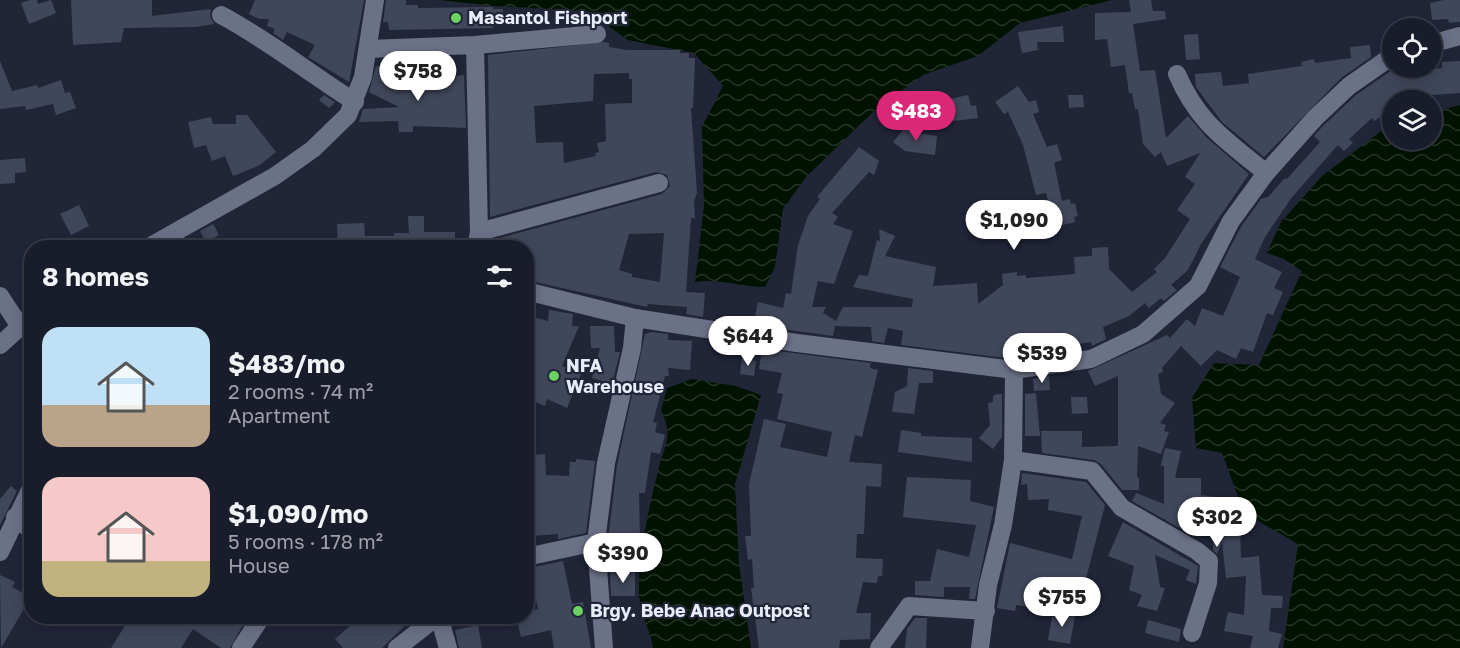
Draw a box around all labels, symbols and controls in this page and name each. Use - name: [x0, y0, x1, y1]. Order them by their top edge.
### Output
- place label: Masantol Fishport: [468, 6, 627, 28]
- marker: Masantol Fishport: [449, 11, 463, 25]
- map controls: [1382, 18, 1442, 150]
- button: locate: [1382, 18, 1442, 78]
- pin: $758: [382, 51, 454, 102]
- text: $758: [393, 58, 443, 82]
- button: layers: [1382, 90, 1442, 150]
- pin: $483: [880, 91, 952, 142]
- text: $483: [891, 98, 941, 122]
- pin: $1,090: [965, 200, 1063, 251]
- text: $1,090: [980, 207, 1048, 231]
- icon: filters: [483, 260, 516, 293]
- text: 8 homes: [42, 261, 149, 292]
- pin: $644: [712, 316, 784, 367]
- text: $644: [722, 323, 774, 347]
- pin: $539: [1006, 333, 1078, 384]
- text: $539: [1017, 340, 1067, 364]
- text: $483/mo: [228, 348, 345, 379]
- icon: home: [90, 351, 162, 423]
- place label: NFA Warehouse: [566, 354, 664, 397]
- marker: NFA Warehouse: [547, 369, 561, 383]
- text: 2 rooms · 74 m²: [228, 379, 373, 403]
- text: Apartment: [228, 403, 331, 427]
- pin: $302: [1181, 497, 1253, 548]
- text: $1,090/mo: [228, 498, 368, 529]
- icon: home: [90, 501, 162, 573]
- text: $302: [1192, 504, 1242, 528]
- text: 5 rooms · 178 m²: [228, 529, 383, 553]
- pin: $390: [587, 533, 659, 584]
- text: $390: [597, 540, 649, 564]
- text: House: [228, 553, 290, 577]
- pin: $755: [1026, 577, 1098, 628]
- text: $755: [1038, 584, 1086, 608]
- place label: Brgy. Bebe Anac Outpost: [590, 599, 810, 621]
- marker: Brgy. Bebe Anac Outpost: [571, 604, 585, 618]

